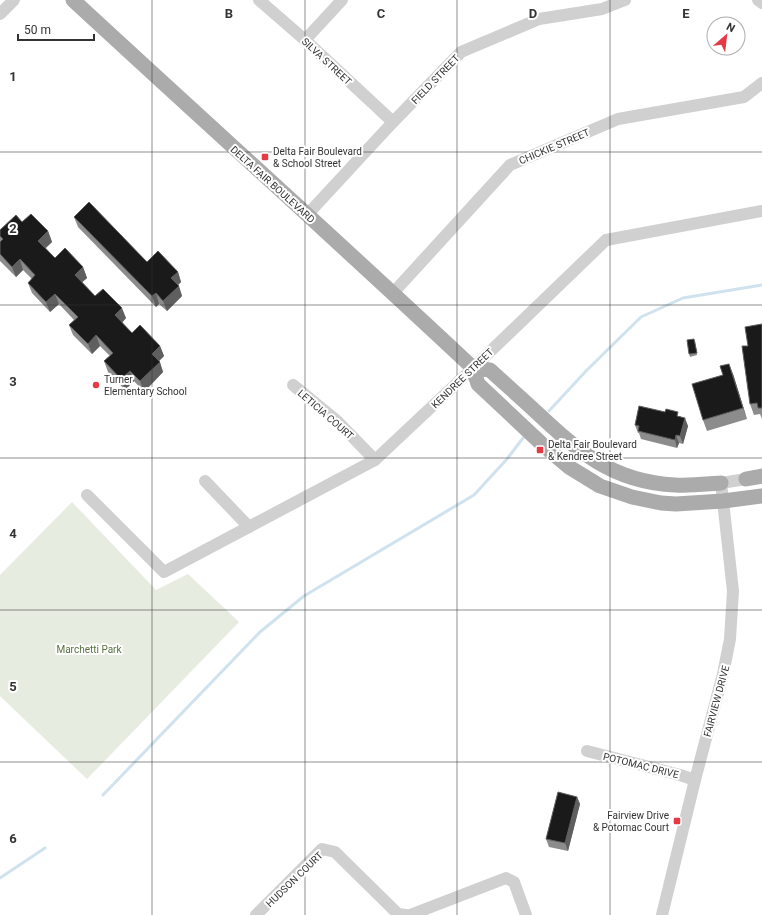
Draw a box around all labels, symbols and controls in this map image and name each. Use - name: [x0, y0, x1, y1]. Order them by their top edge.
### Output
- text: B: [225, 6, 233, 21]
- text: C: [377, 6, 386, 21]
- text: D: [529, 6, 537, 21]
- text: E: [682, 6, 690, 21]
- scale bar: [18, 16, 94, 42]
- north arrow: [706, 16, 746, 56]
- text: N: [724, 20, 737, 35]
- text: 50 m: [24, 23, 51, 37]
- street label: SILVA STREET: [300, 36, 354, 87]
- street label: FIELD STREET: [409, 53, 462, 106]
- text: 1: [9, 69, 17, 84]
- street label: CHICKIE STREET: [517, 127, 591, 166]
- street label: DELTA FAIR BOULEVARD: [228, 144, 317, 225]
- place label: Delta Fair Boulevard & School Street: [273, 146, 362, 169]
- marker: Delta Fair Boulevard & School Street: [260, 152, 270, 162]
- text: 2: [9, 221, 17, 236]
- street label: KENDREE STREET: [429, 346, 495, 411]
- text: 3: [9, 374, 17, 389]
- place label: Turner Elementary School: [104, 374, 187, 397]
- marker: Turner Elementary School: [91, 380, 101, 390]
- street label: LETICIA COURT: [296, 387, 356, 441]
- place label: Delta Fair Boulevard & Kendree Street: [548, 439, 637, 462]
- marker: Delta Fair Boulevard & Kendree Street: [535, 445, 545, 455]
- text: 4: [9, 526, 17, 541]
- park label: Marchetti Park: [56, 644, 122, 655]
- street label: FAIRVIEW DRIVE: [702, 664, 731, 738]
- text: 5: [9, 679, 17, 694]
- street label: POTOMAC DRIVE: [602, 751, 680, 780]
- place label: Fairview Drive & Potomac Court: [593, 810, 669, 833]
- marker: Fairview Drive & Potomac Court: [672, 816, 682, 826]
- text: 6: [9, 831, 17, 846]
- street label: HUDSON COURT: [264, 850, 325, 909]

